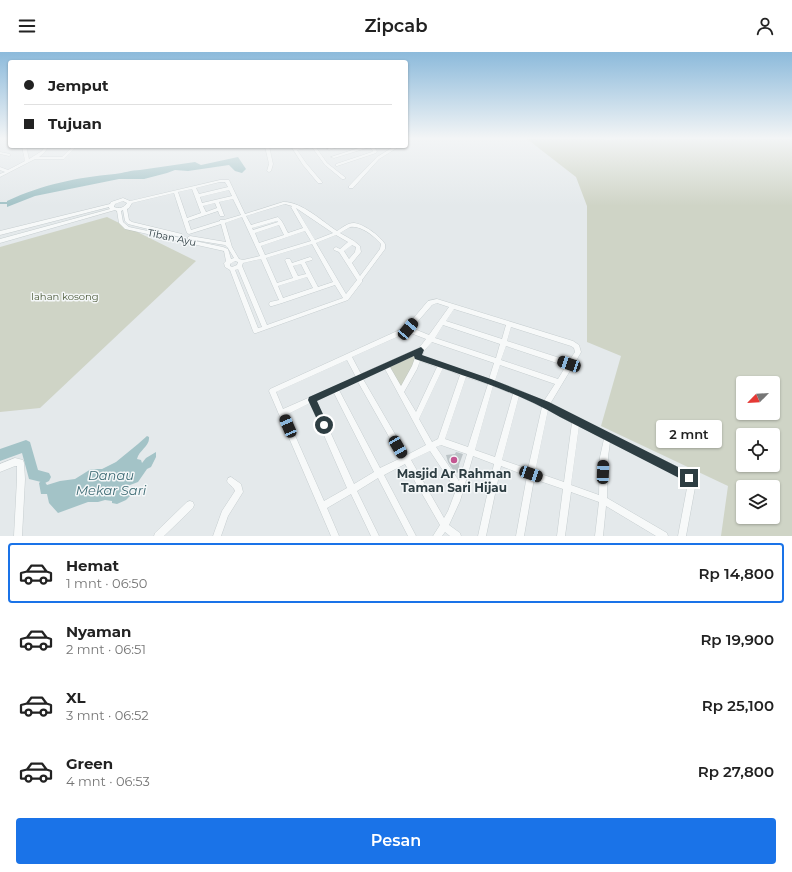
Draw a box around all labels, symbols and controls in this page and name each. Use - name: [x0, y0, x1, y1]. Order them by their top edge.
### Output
- icon: menu: [16, 15, 38, 37]
- text: Zipcab: [364, 15, 428, 37]
- icon: person: [754, 15, 776, 37]
- text: Jemput: [48, 76, 109, 95]
- text: Tujuan: [48, 114, 102, 133]
- street label: Tiban Ayu: [146, 226, 197, 249]
- park label: lahan kosong: [31, 290, 99, 303]
- car: [396, 316, 420, 342]
- car: [556, 354, 582, 374]
- north arrow: [736, 376, 780, 420]
- map controls: [736, 376, 780, 524]
- car: [278, 413, 298, 439]
- route start: [315, 416, 333, 434]
- callout: 2 mnt: [656, 420, 722, 448]
- text: 2 mnt: [669, 426, 709, 442]
- button: locate: [736, 428, 780, 472]
- car: [387, 434, 409, 460]
- marker: Masjid Ar Rahman Taman Sari Hijau: [449, 455, 459, 465]
- car: [597, 460, 609, 484]
- car: [518, 464, 544, 484]
- place label: Masjid Ar Rahman Taman Sari Hijau: [397, 466, 511, 495]
- water label: Danau Mekar Sari: [76, 467, 147, 498]
- route end: [680, 469, 698, 487]
- button: layers: [736, 480, 780, 524]
- icon: car: [18, 555, 54, 591]
- text: Hemat: [66, 556, 119, 575]
- text: Rp 14,800: [699, 564, 774, 583]
- text: 1 mnt · 06:50: [66, 575, 147, 591]
- icon: car: [18, 621, 54, 657]
- text: Nyaman: [66, 622, 131, 641]
- text: Rp 19,900: [700, 630, 774, 649]
- text: 2 mnt · 06:51: [66, 641, 146, 657]
- icon: car: [18, 687, 54, 723]
- text: XL: [66, 688, 85, 707]
- text: Rp 25,100: [702, 696, 774, 715]
- text: 3 mnt · 06:52: [66, 707, 149, 723]
- icon: car: [18, 753, 54, 789]
- text: Green: [66, 754, 113, 773]
- text: Rp 27,800: [698, 762, 774, 781]
- text: 4 mnt · 06:53: [66, 773, 150, 789]
- button: Pesan: [16, 818, 776, 864]

